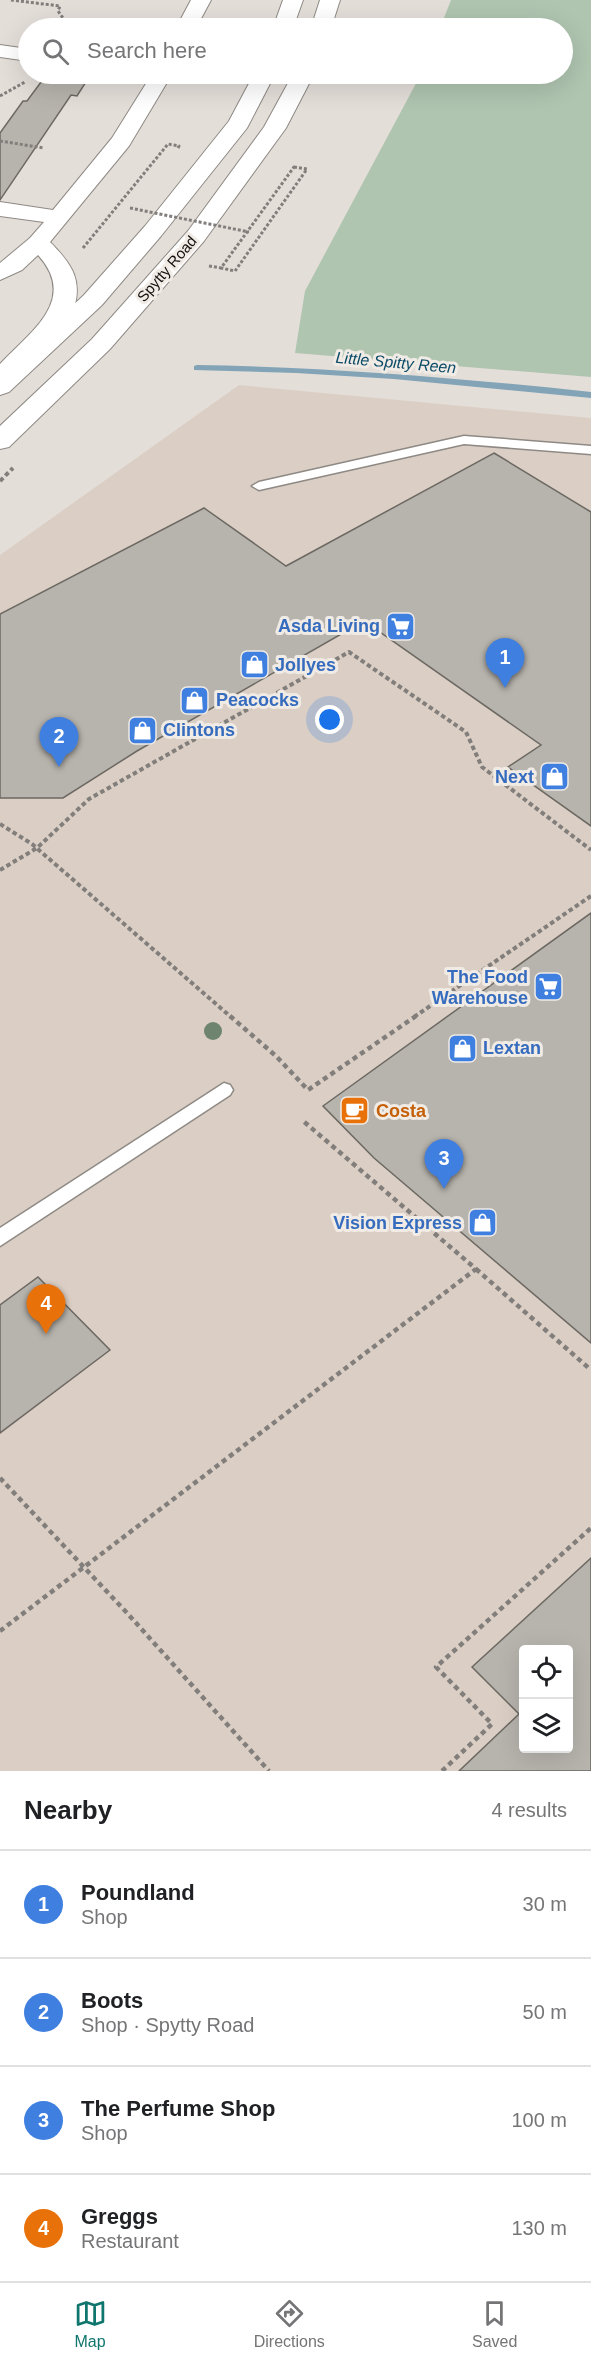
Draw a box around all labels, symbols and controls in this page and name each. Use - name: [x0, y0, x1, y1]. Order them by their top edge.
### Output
- search box: [18, 18, 573, 84]
- icon: search: [39, 35, 72, 68]
- text: Search here: [87, 38, 207, 63]
- street label: Spytty Road: [133, 232, 200, 305]
- water label: Little Spitty Reen: [335, 349, 457, 376]
- supermarket icon: Asda Living: [385, 610, 417, 642]
- place label: Asda Living: [278, 616, 380, 636]
- pin: 1: [486, 638, 524, 688]
- shop icon: Jollyes: [238, 649, 270, 681]
- place label: Jollyes: [275, 655, 336, 675]
- shop icon: Peacocks: [179, 684, 211, 716]
- place label: Peacocks: [216, 690, 299, 710]
- your location: [315, 705, 344, 734]
- shop icon: Clintons: [126, 714, 158, 746]
- pin: 2: [40, 718, 78, 767]
- place label: Clintons: [163, 720, 235, 740]
- shop icon: Next: [539, 761, 571, 793]
- place label: Next: [495, 767, 534, 787]
- place label: The Food Warehouse: [432, 967, 528, 1008]
- supermarket icon: The Food Warehouse: [533, 971, 565, 1003]
- shop icon: Lextan: [446, 1032, 478, 1064]
- place label: Lextan: [483, 1038, 541, 1058]
- cafe icon: Costa: [339, 1095, 371, 1127]
- place label: Costa: [376, 1101, 427, 1121]
- pin: 3: [424, 1140, 464, 1189]
- shop icon: Vision Express: [467, 1207, 499, 1239]
- place label: Vision Express: [333, 1213, 462, 1233]
- pin: 4: [26, 1284, 66, 1334]
- map controls: [519, 1645, 573, 1753]
- button: locate: [519, 1645, 573, 1699]
- button: layers: [519, 1699, 573, 1753]
- text: Nearby: [24, 1795, 112, 1825]
- text: 4 results: [491, 1799, 567, 1821]
- text: Poundland: [81, 1880, 195, 1905]
- text: 1: [38, 1893, 49, 1915]
- text: 30 m: [523, 1893, 567, 1915]
- text: Shop: [81, 1906, 128, 1928]
- text: Boots: [81, 1988, 143, 2013]
- text: 2: [38, 2001, 49, 2023]
- text: 50 m: [523, 2001, 567, 2023]
- text: Shop · Spytty Road: [81, 2014, 254, 2036]
- text: The Perfume Shop: [81, 2096, 275, 2121]
- text: 3: [38, 2109, 49, 2131]
- text: 100 m: [511, 2109, 567, 2131]
- text: Shop: [81, 2122, 128, 2144]
- text: Greggs: [81, 2204, 158, 2229]
- text: 4: [38, 2217, 49, 2239]
- text: 130 m: [511, 2217, 567, 2239]
- text: Restaurant: [81, 2230, 179, 2252]
- tab: Map: [74, 2297, 107, 2351]
- tab: Directions: [254, 2297, 325, 2351]
- tab: Saved: [472, 2297, 517, 2351]

